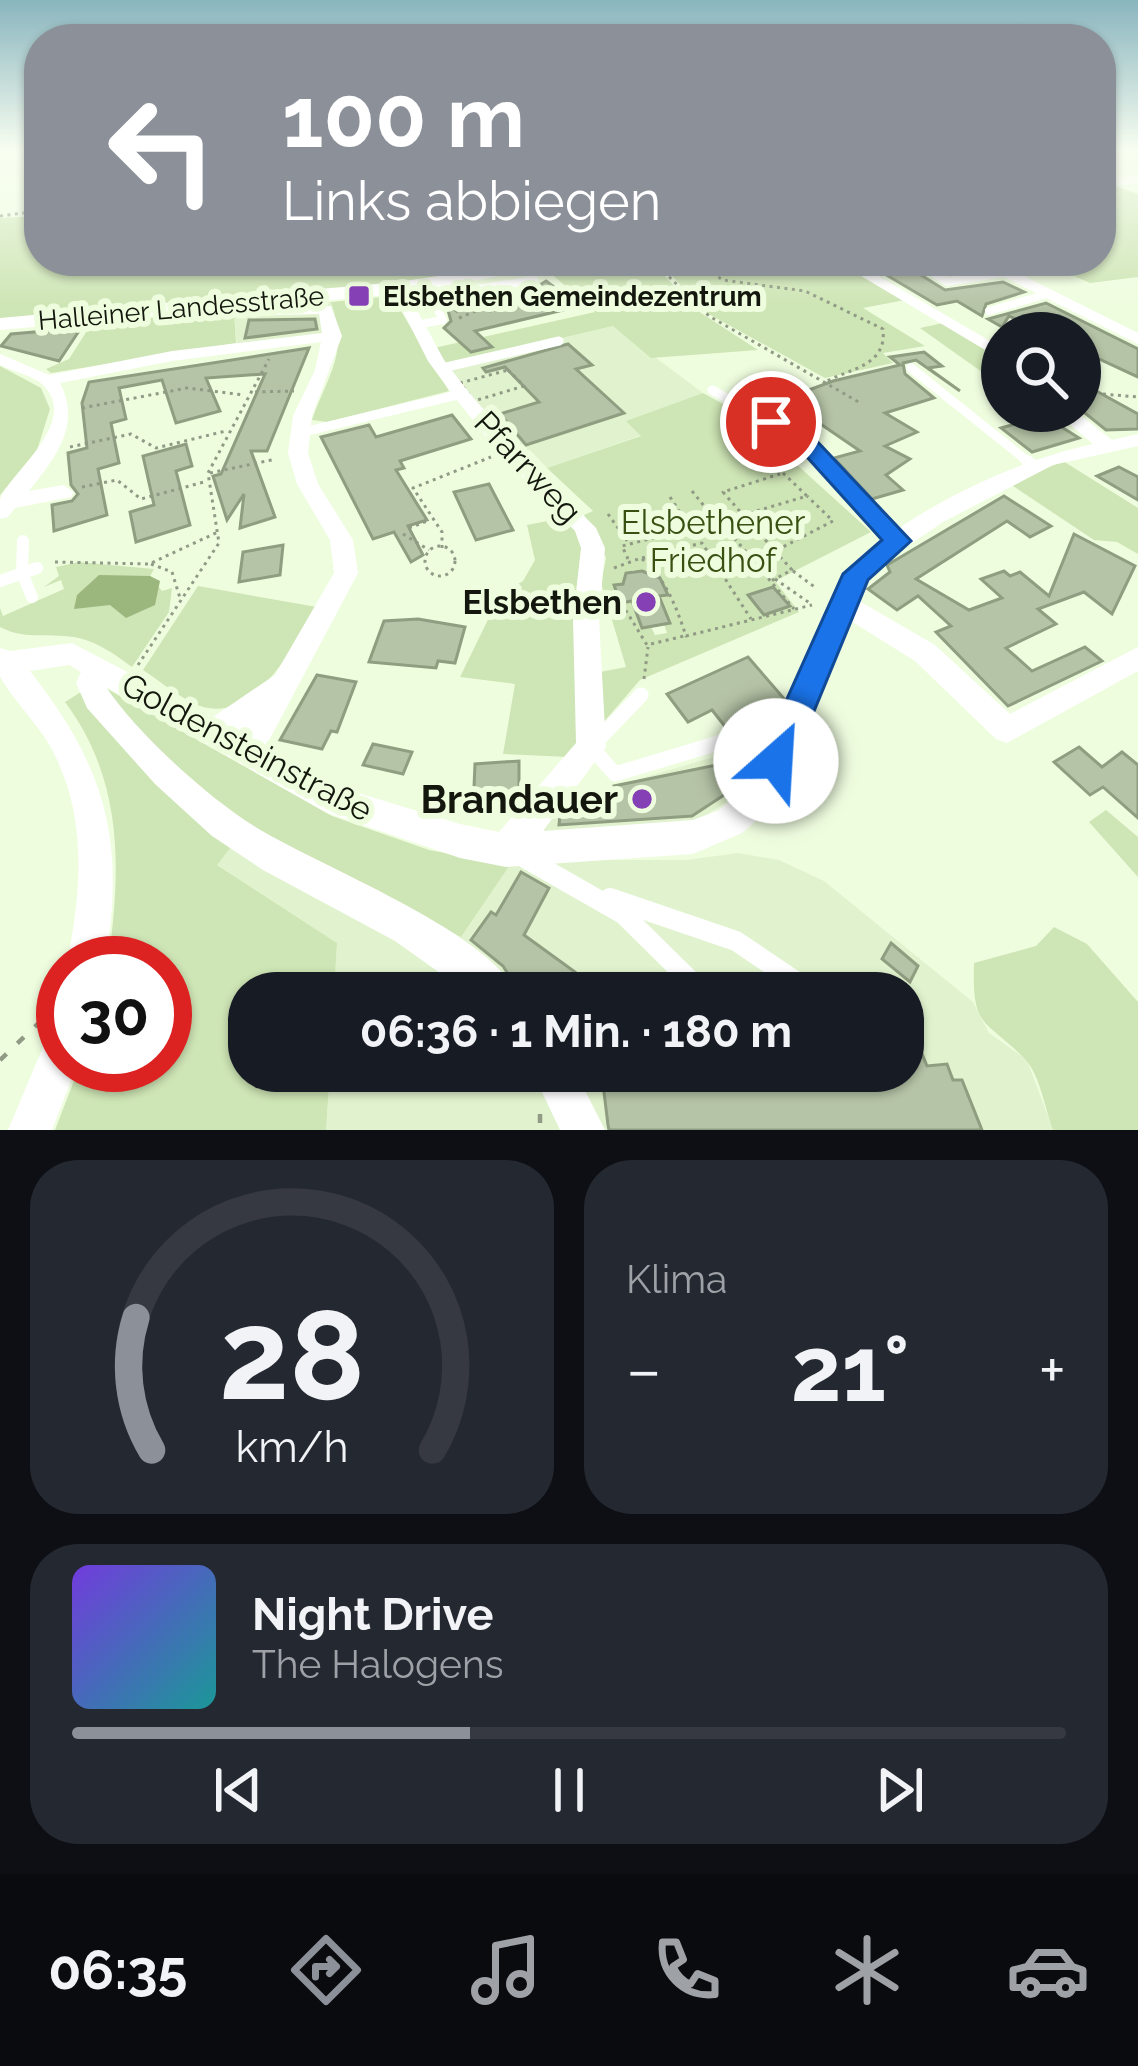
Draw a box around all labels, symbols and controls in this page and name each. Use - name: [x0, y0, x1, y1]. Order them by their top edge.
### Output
- text: 100 m: [282, 68, 525, 167]
- icon: left: [84, 72, 240, 228]
- text: Links abbiegen: [282, 169, 661, 233]
- street label: Halleiner Landesstraße: [37, 280, 325, 336]
- place label: Elsbethen Gemeindezentrum: [383, 281, 762, 312]
- marker: Elsbethen Gemeindezentrum: [346, 283, 372, 309]
- map controls: [981, 312, 1101, 432]
- button: search: [981, 312, 1101, 432]
- pin: [720, 371, 822, 473]
- icon: arrive: [738, 389, 804, 455]
- street label: Pfarrweg: [467, 403, 589, 531]
- park label: Elsbethener Friedhof: [621, 503, 806, 580]
- place label: Elsbethen: [463, 583, 622, 622]
- marker: Elsbethen: [633, 589, 659, 615]
- street label: Goldensteinstraße: [115, 665, 379, 829]
- position arrow: [713, 698, 839, 824]
- place label: Brandauer: [420, 776, 618, 822]
- marker: Brandauer: [629, 786, 655, 812]
- speed limit sign: 30: [36, 936, 192, 1092]
- text: 06:36 · 1 Min. · 180 m: [360, 1005, 792, 1058]
- text: Klima: [626, 1256, 727, 1302]
- text: 28: [219, 1282, 365, 1428]
- text: 21°: [791, 1316, 910, 1422]
- text: −: [626, 1331, 662, 1408]
- text: +: [1039, 1331, 1066, 1408]
- text: km/h: [235, 1422, 349, 1472]
- text: Night Drive: [252, 1588, 493, 1641]
- text: The Halogens: [252, 1641, 504, 1687]
- icon: previous: [205, 1757, 271, 1823]
- icon: pause: [536, 1757, 602, 1823]
- icon: next: [867, 1757, 933, 1823]
- icon: directions: [284, 1928, 368, 2012]
- icon: music: [464, 1928, 548, 2012]
- icon: phone: [645, 1928, 729, 2012]
- icon: climate: [825, 1928, 909, 2012]
- icon: car: [1006, 1928, 1090, 2012]
- text: 06:35: [48, 1938, 188, 2002]

